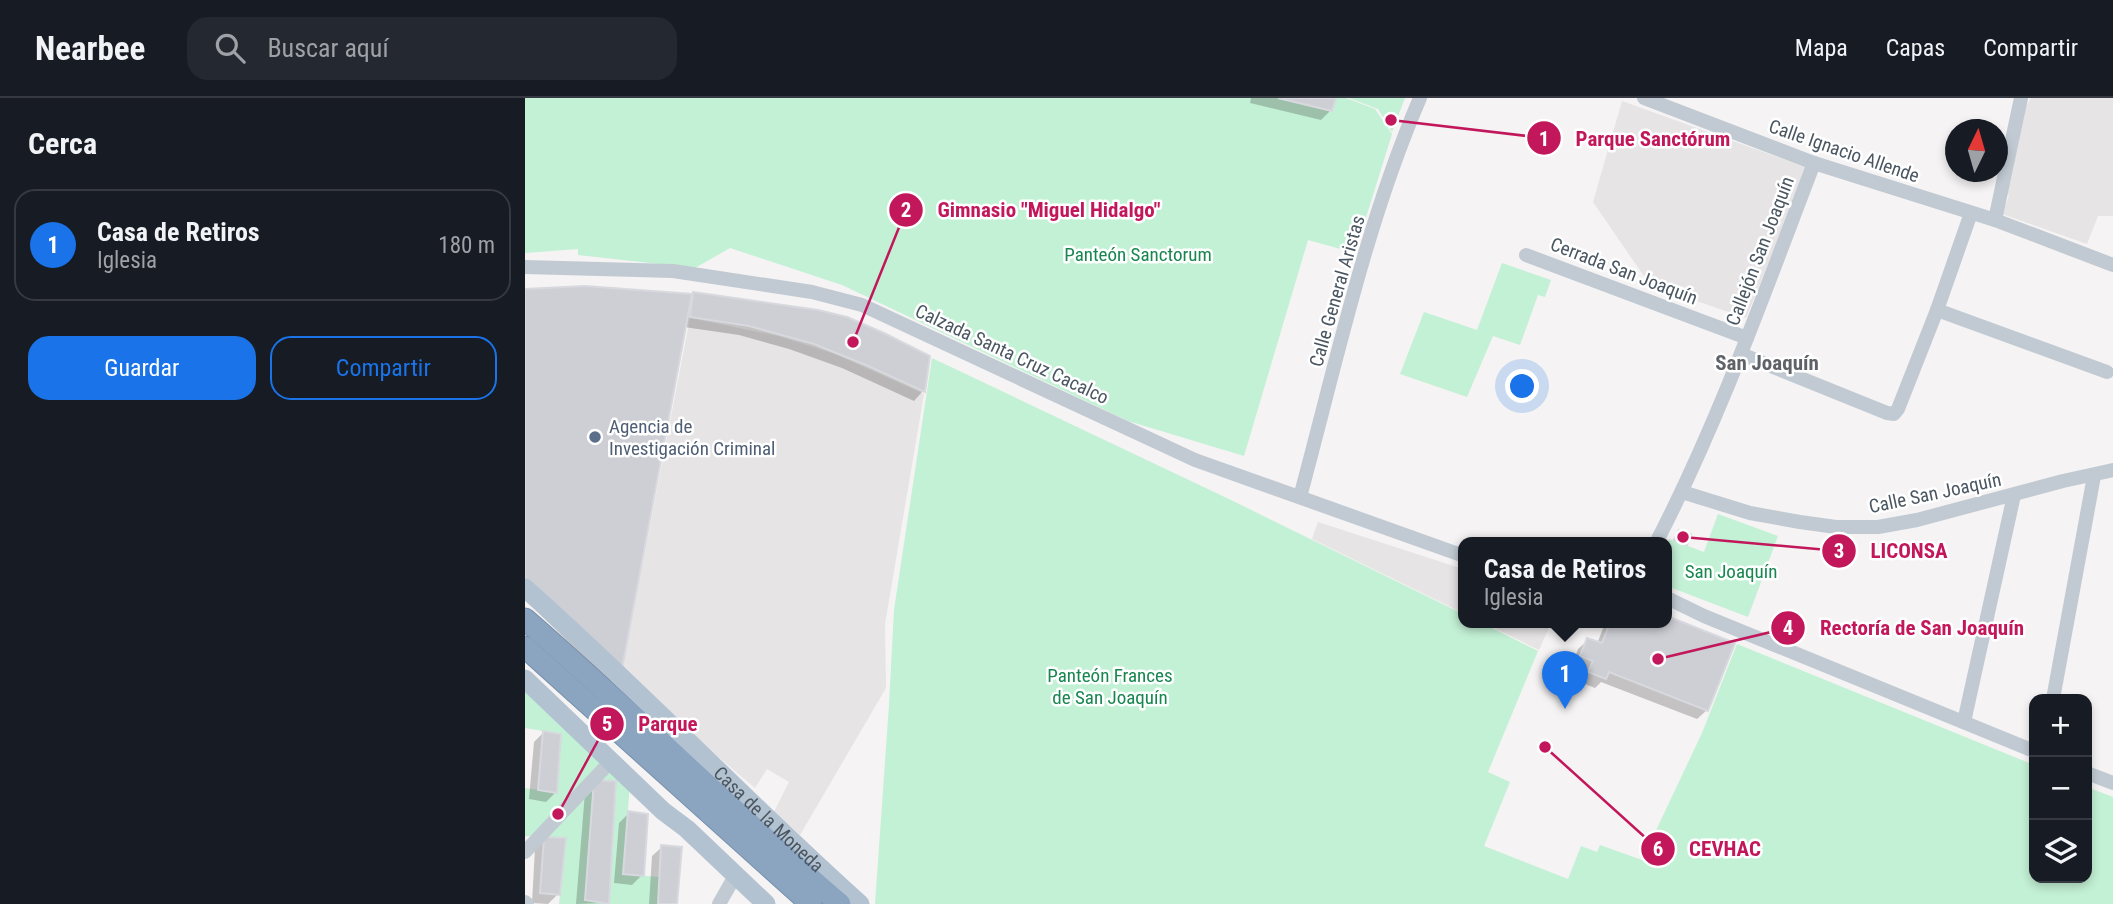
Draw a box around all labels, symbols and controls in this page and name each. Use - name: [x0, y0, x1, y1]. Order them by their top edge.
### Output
- search box: [187, 17, 677, 80]
- text: Nearbee: [35, 29, 145, 68]
- icon: search: [211, 29, 249, 67]
- text: Buscar aquí: [267, 33, 389, 63]
- text: Mapa: [1795, 34, 1848, 62]
- text: Capas: [1886, 34, 1945, 62]
- text: Compartir: [1983, 34, 2078, 62]
- street label: Calle Ignacio Allende: [1766, 114, 1922, 188]
- callout: Parque Sanctórum: [1527, 117, 1745, 159]
- north arrow: [1945, 119, 2008, 182]
- text: Cerca: [28, 126, 97, 161]
- text: 1: [1539, 127, 1549, 151]
- text: Parque Sanctórum: [1576, 127, 1730, 151]
- street label: Callejón San Joaquín: [1721, 173, 1799, 329]
- callout: Gimnasio "Miguel Hidalgo": [888, 189, 1174, 231]
- text: 2: [901, 198, 911, 222]
- text: Gimnasio "Miguel Hidalgo": [937, 198, 1161, 222]
- street label: Calle General Aristas: [1304, 213, 1370, 369]
- text: Casa de Retiros: [97, 217, 260, 247]
- text: 1: [47, 232, 59, 259]
- text: 180 m: [438, 232, 495, 259]
- street label: Cerrada San Joaquín: [1547, 232, 1701, 310]
- park label: Panteón Sanctorum: [1064, 243, 1212, 266]
- text: Iglesia: [97, 247, 157, 274]
- street label: Calzada Santa Cruz Cacalco: [912, 299, 1112, 409]
- button: Guardar: [28, 336, 256, 400]
- button: Compartir: [270, 336, 497, 400]
- district label: San Joaquín: [1715, 351, 1819, 375]
- your location: [1505, 369, 1539, 403]
- place label: Agencia de Investigación Criminal: [609, 415, 775, 460]
- marker: Agencia de Investigación Criminal: [587, 429, 603, 445]
- street label: Calle San Joaquín: [1867, 468, 2003, 518]
- callout: LICONSA: [1821, 530, 1961, 572]
- popup: [1458, 537, 1672, 628]
- text: 3: [1834, 539, 1844, 563]
- text: LICONSA: [1870, 539, 1948, 563]
- text: Casa de Retiros: [1484, 554, 1646, 584]
- park label: San Joaquín: [1685, 560, 1777, 583]
- text: Iglesia: [1484, 584, 1544, 611]
- callout: Rectoría de San Joaquín: [1771, 607, 2038, 649]
- text: 4: [1783, 616, 1793, 640]
- text: Rectoría de San Joaquín: [1820, 616, 2024, 640]
- pin: 1: [1542, 651, 1588, 709]
- park label: Panteón Frances de San Joaquín: [1047, 664, 1173, 709]
- map controls: [2029, 694, 2092, 883]
- button: +: [2029, 694, 2092, 757]
- callout: Parque: [589, 703, 712, 745]
- text: 5: [602, 712, 612, 736]
- text: Parque: [638, 712, 698, 736]
- button: −: [2029, 757, 2092, 820]
- street label: Casa de la Moneda: [709, 761, 829, 877]
- button: layers: [2029, 820, 2092, 883]
- callout: CEVHAC: [1640, 828, 1775, 870]
- text: 6: [1653, 837, 1663, 861]
- text: CEVHAC: [1689, 837, 1761, 861]

